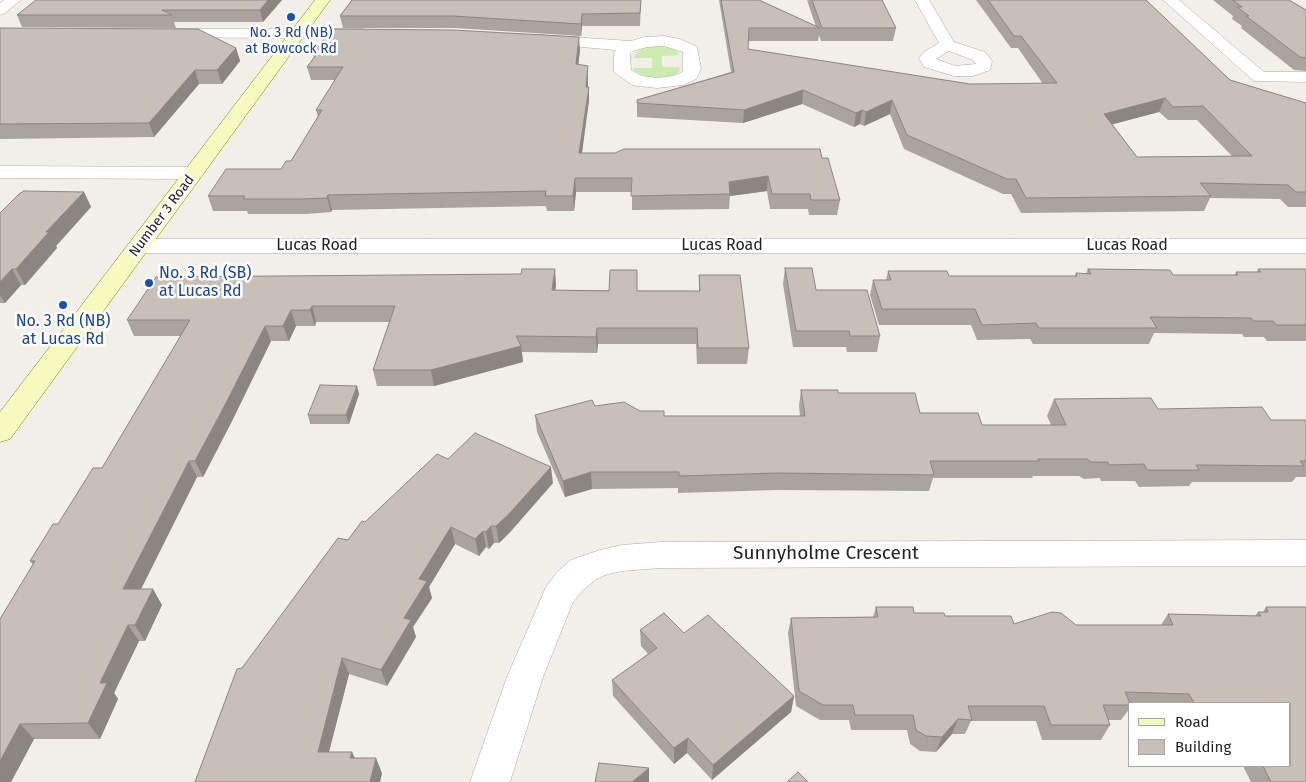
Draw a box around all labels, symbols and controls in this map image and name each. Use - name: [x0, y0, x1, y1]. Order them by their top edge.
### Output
- marker: No. 3 Rd (NB) at Bowcock Rd: [285, 11, 297, 23]
- place label: No. 3 Rd (NB) at Bowcock Rd: [245, 25, 337, 58]
- street label: Number 3 Road: [126, 172, 198, 260]
- street label: Lucas Road: [276, 236, 358, 256]
- street label: Lucas Road: [681, 236, 763, 256]
- street label: Lucas Road: [1086, 236, 1168, 256]
- place label: No. 3 Rd (SB) at Lucas Rd: [159, 264, 251, 302]
- marker: No. 3 Rd (SB) at Lucas Rd: [143, 277, 155, 289]
- marker: No. 3 Rd (NB) at Lucas Rd: [57, 299, 69, 311]
- place label: No. 3 Rd (NB) at Lucas Rd: [16, 312, 110, 350]
- street label: Sunnyholme Crescent: [733, 543, 919, 565]
- legend: [1128, 702, 1291, 767]
- text: Road: [1175, 713, 1210, 731]
- text: Building: [1175, 738, 1231, 756]

